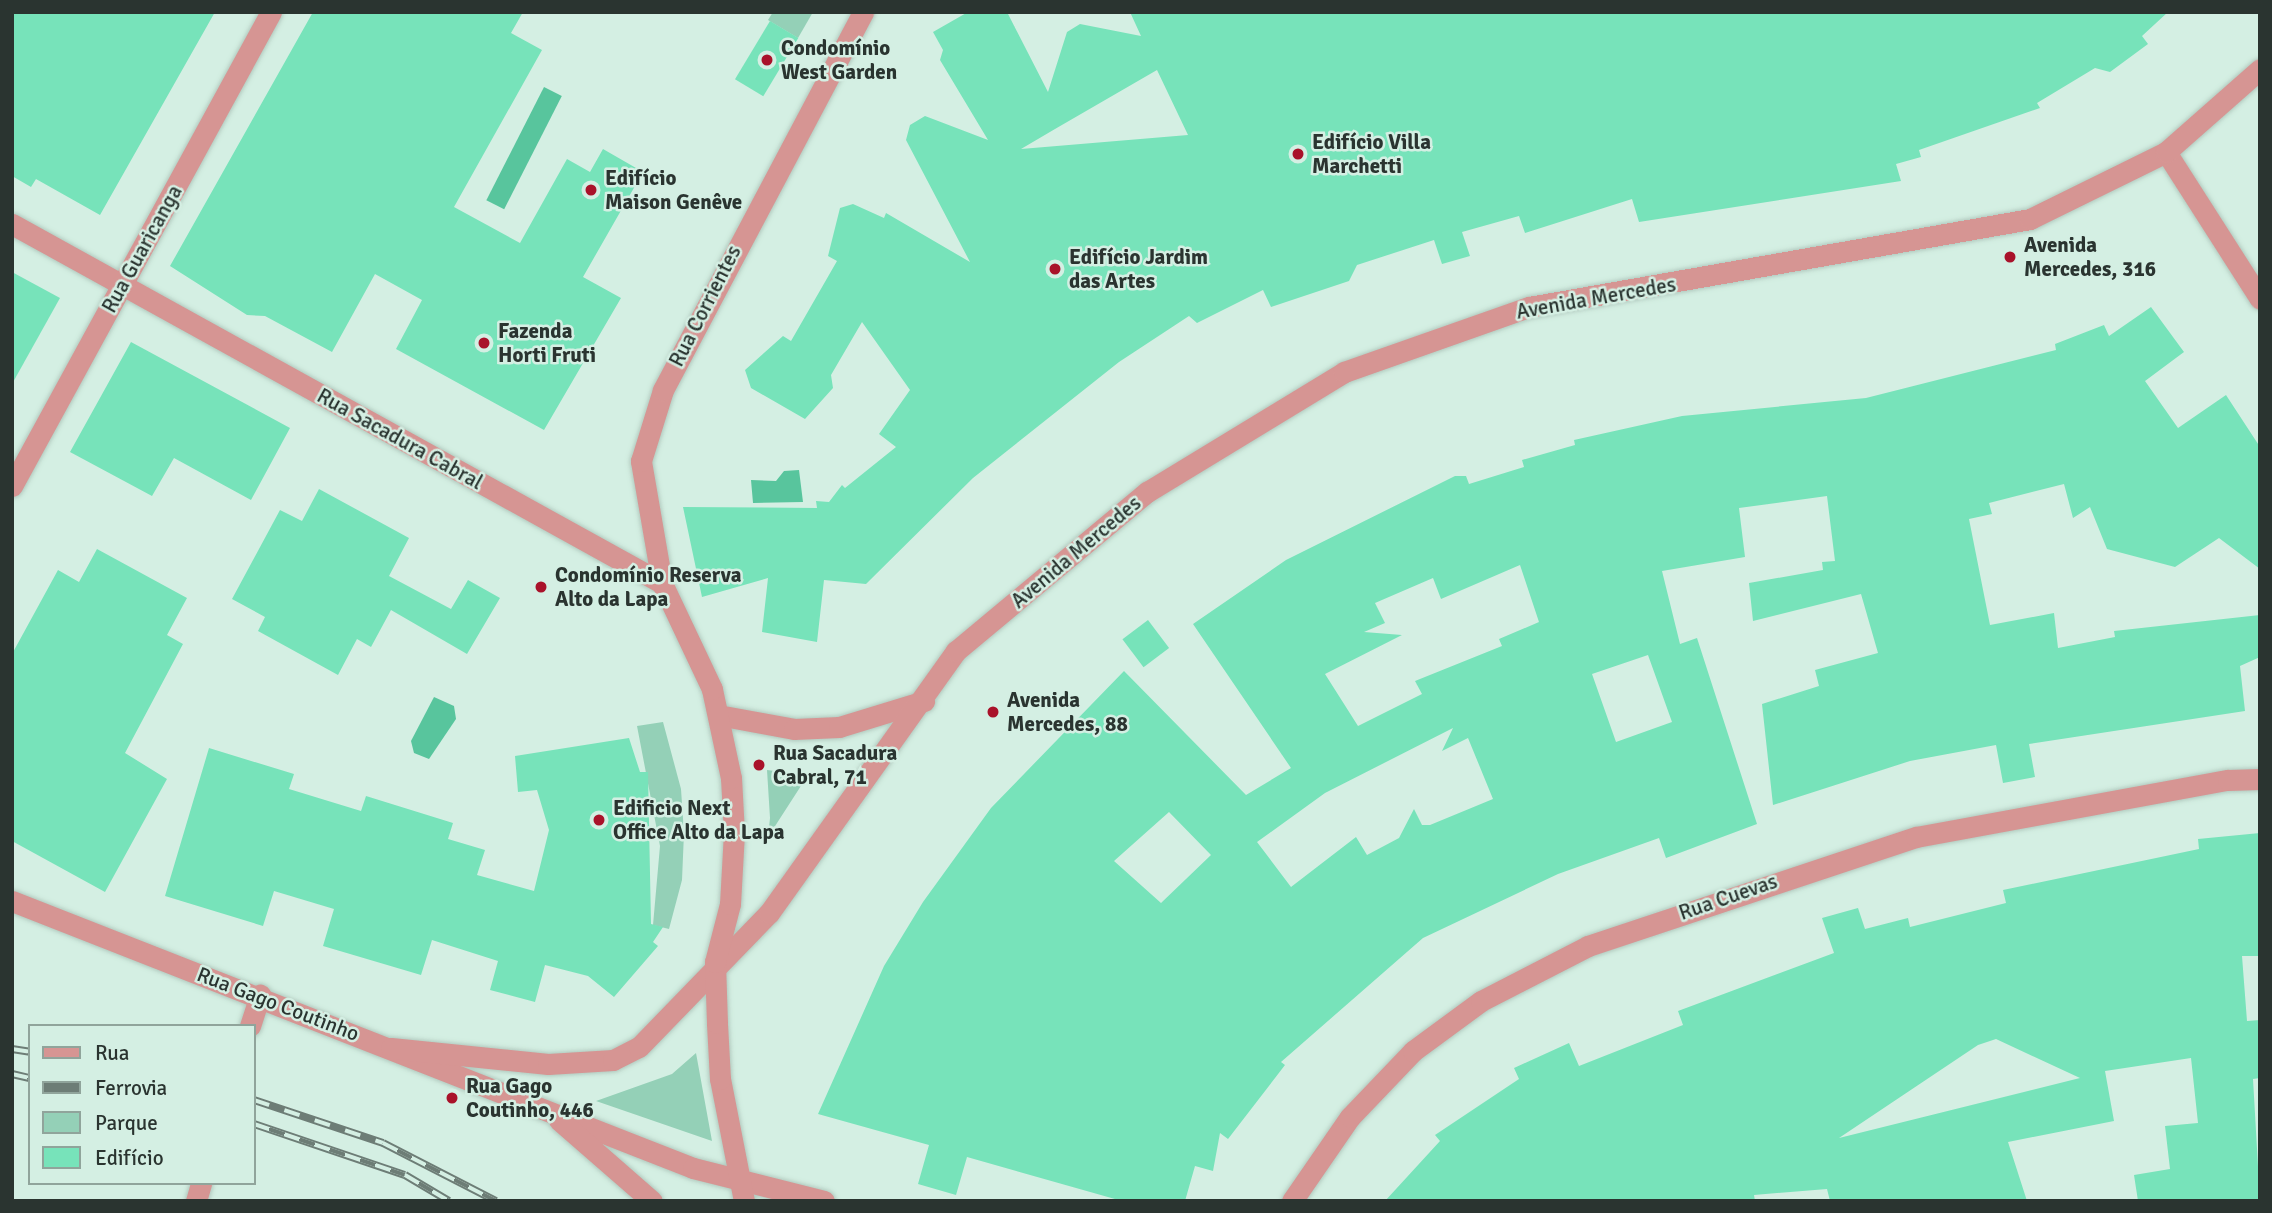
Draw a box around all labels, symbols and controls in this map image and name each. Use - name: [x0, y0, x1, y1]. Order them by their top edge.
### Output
- place label: Condomínio West Garden: [781, 35, 897, 85]
- marker: Condomínio West Garden: [759, 52, 775, 68]
- place label: Edifício Villa Marchetti: [1312, 129, 1431, 179]
- marker: Edifício Villa Marchetti: [1290, 146, 1306, 162]
- place label: Edifício Maison Genêve: [605, 165, 742, 215]
- street label: Rua Guaricanga: [97, 181, 187, 317]
- marker: Edifício Maison Genêve: [583, 182, 599, 198]
- place label: Avenida Mercedes, 316: [2024, 232, 2156, 282]
- street label: Rua Corrientes: [664, 241, 746, 371]
- place label: Edifício Jardim das Artes: [1069, 244, 1208, 294]
- marker: Avenida Mercedes, 316: [2002, 249, 2018, 265]
- marker: Edifício Jardim das Artes: [1047, 261, 1063, 277]
- street label: Avenida Mercedes: [1514, 272, 1678, 324]
- place label: Fazenda Horti Fruti: [498, 318, 596, 368]
- marker: Fazenda Horti Fruti: [476, 335, 492, 351]
- street label: Rua Sacadura Cabral: [313, 383, 487, 495]
- street label: Avenida Mercedes: [1006, 490, 1146, 614]
- place label: Condomínio Reserva Alto da Lapa: [555, 562, 742, 612]
- marker: Condomínio Reserva Alto da Lapa: [533, 579, 549, 595]
- place label: Avenida Mercedes, 88: [1007, 687, 1128, 737]
- marker: Avenida Mercedes, 88: [985, 704, 1001, 720]
- place label: Rua Sacadura Cabral, 71: [773, 740, 897, 790]
- marker: Rua Sacadura Cabral, 71: [751, 757, 767, 773]
- place label: Edificio Next Office Alto da Lapa: [613, 795, 784, 845]
- marker: Edificio Next Office Alto da Lapa: [591, 812, 607, 828]
- street label: Rua Cuevas: [1675, 868, 1781, 926]
- street label: Rua Gago Coutinho: [193, 961, 363, 1047]
- legend: [28, 1024, 256, 1185]
- text: Rua: [95, 1040, 129, 1066]
- place label: Rua Gago Coutinho, 446: [466, 1073, 594, 1123]
- text: Ferrovia: [95, 1075, 167, 1101]
- marker: Rua Gago Coutinho, 446: [444, 1090, 460, 1106]
- text: Parque: [95, 1110, 158, 1136]
- text: Edifício: [95, 1145, 164, 1171]

